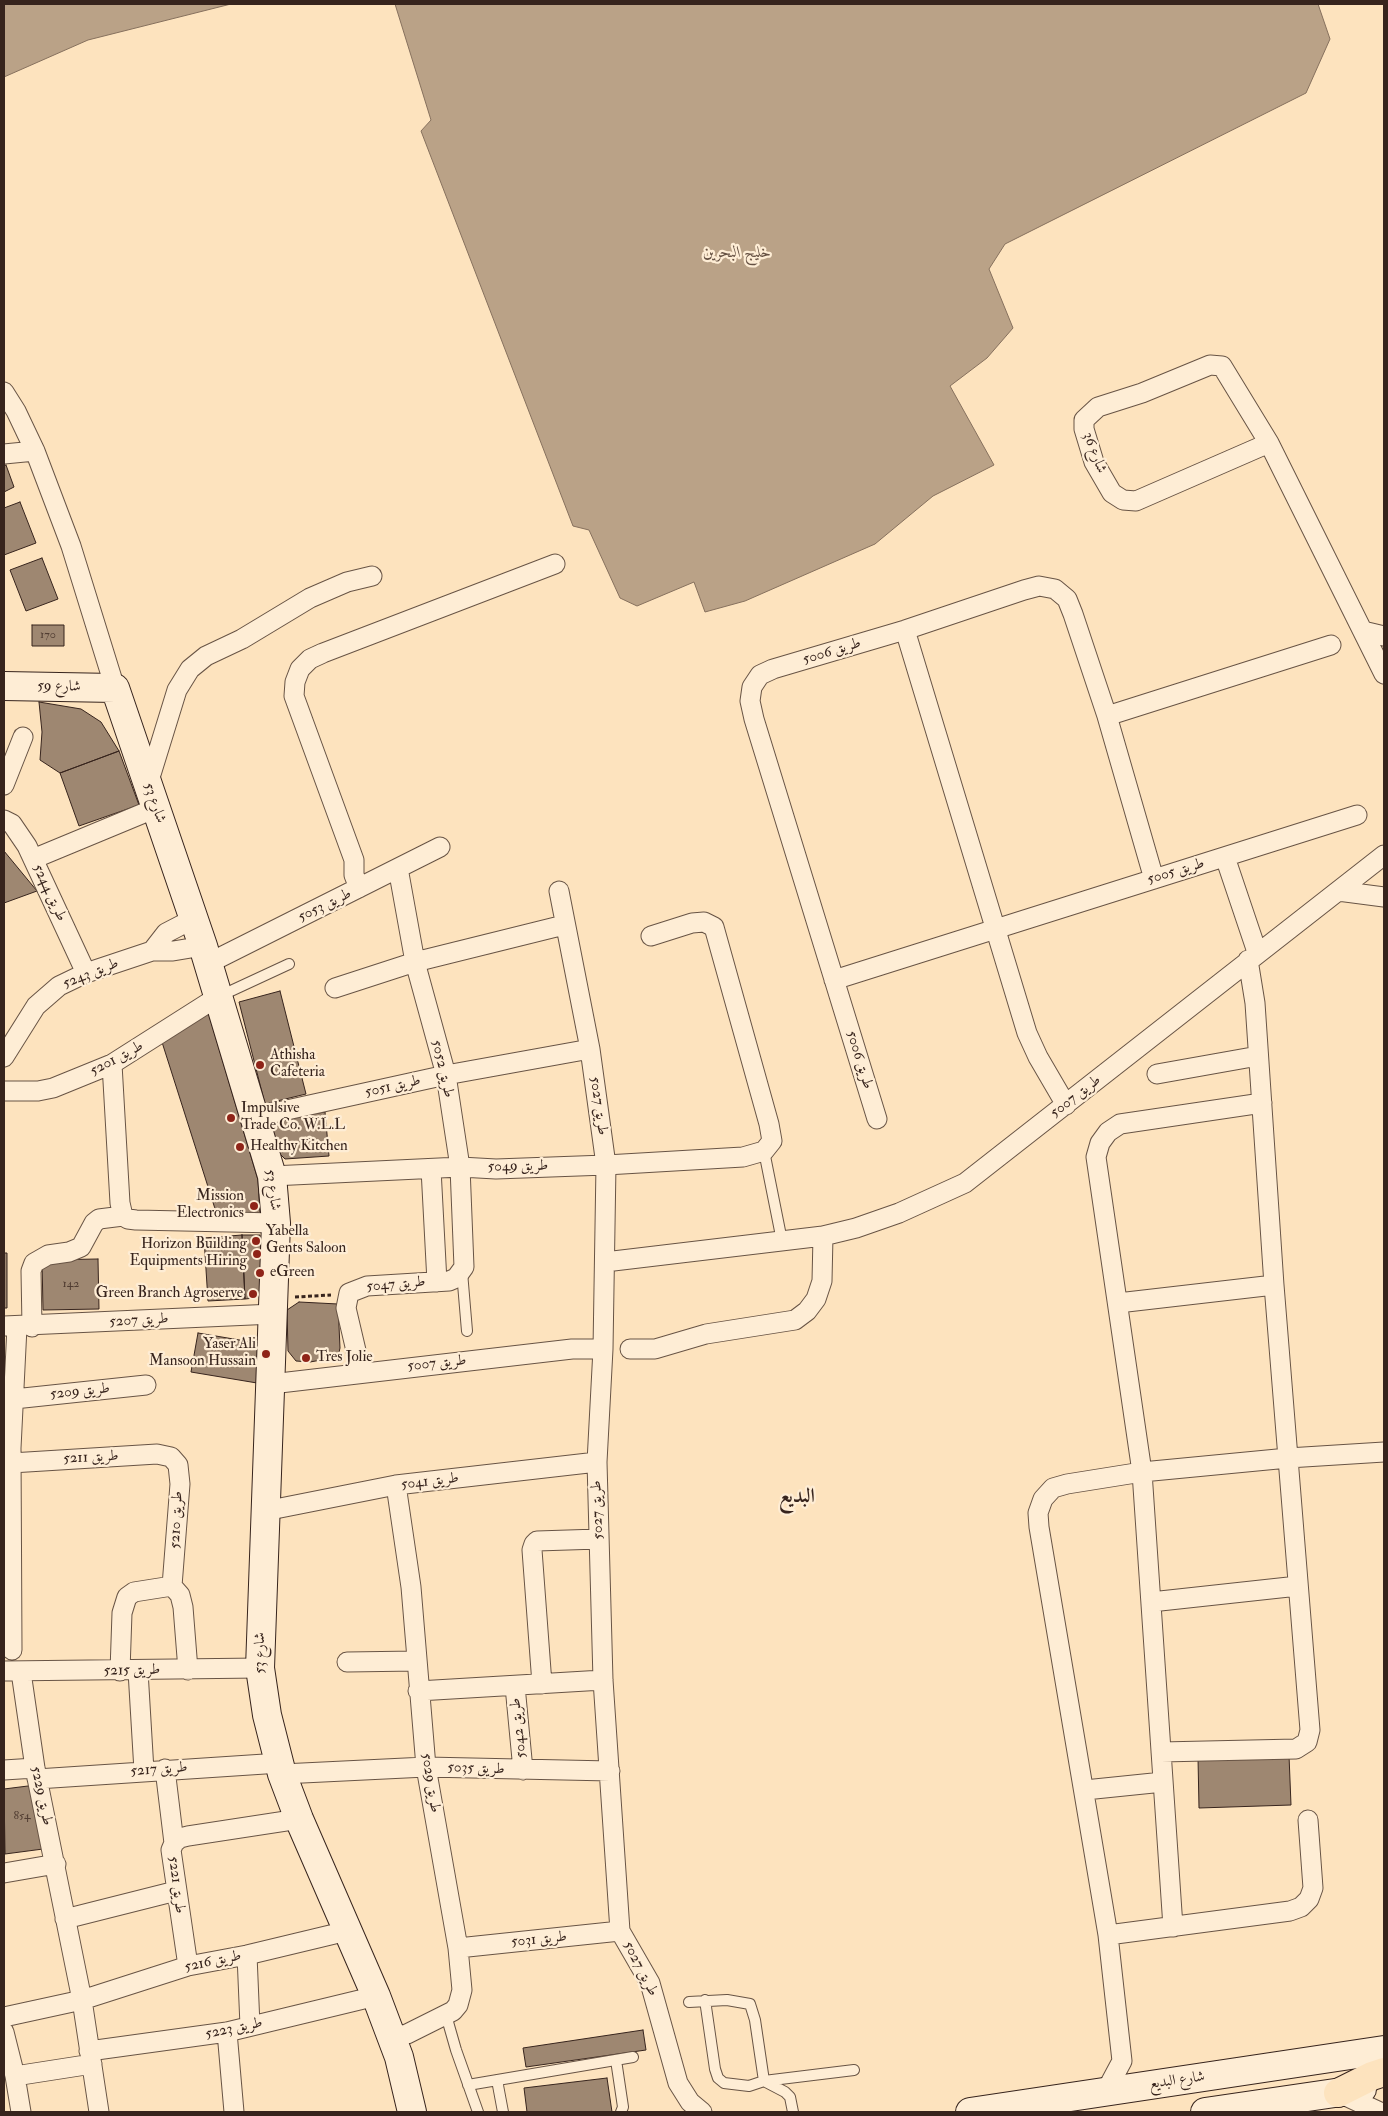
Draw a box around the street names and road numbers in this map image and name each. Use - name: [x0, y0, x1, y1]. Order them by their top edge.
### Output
- street label: شارع 36: [1078, 430, 1110, 476]
- street label: طريق 5006: [801, 635, 863, 669]
- street label: شارع 59: [37, 678, 81, 696]
- street label: شارع 53: [139, 780, 169, 826]
- street label: طريق 5005: [1145, 855, 1207, 889]
- street label: طريق 5244: [28, 862, 70, 924]
- street label: طريق 5053: [295, 885, 355, 927]
- street label: طريق 5243: [60, 955, 122, 993]
- street label: طريق 5006: [842, 1029, 876, 1091]
- street label: طريق 5201: [87, 1038, 147, 1080]
- street label: طريق 5052: [427, 1038, 457, 1100]
- street label: طريق 5051: [363, 1072, 423, 1102]
- street label: طريق 5007: [1047, 1072, 1105, 1122]
- street label: طريق 5027: [585, 1075, 611, 1137]
- street label: طريق 5049: [488, 1157, 548, 1177]
- street label: شارع 53: [260, 1168, 284, 1212]
- street label: طريق 5047: [366, 1273, 426, 1297]
- street label: طريق 5207: [109, 1310, 169, 1332]
- street label: طريق 5007: [407, 1352, 467, 1376]
- street label: طريق 5209: [49, 1380, 111, 1404]
- street label: طريق 5211: [63, 1448, 119, 1468]
- street label: طريق 5041: [400, 1470, 460, 1494]
- street label: طريق 5027: [588, 1480, 608, 1540]
- street label: طريق 5210: [167, 1491, 187, 1549]
- street label: شارع 53: [252, 1632, 270, 1674]
- street label: طريق 5215: [104, 1662, 160, 1680]
- street label: طريق 5042: [507, 1697, 531, 1759]
- street label: طريق 5029: [416, 1752, 444, 1814]
- street label: طريق 5217: [130, 1759, 188, 1781]
- street label: طريق 5035: [447, 1759, 505, 1779]
- street label: طريق 5229: [26, 1765, 56, 1827]
- street label: طريق 5221: [164, 1855, 188, 1915]
- street label: طريق 5031: [510, 1928, 568, 1952]
- street label: طريق 5027: [619, 1939, 661, 1999]
- street label: طريق 5216: [183, 1947, 243, 1977]
- street label: طريق 5223: [204, 2014, 264, 2044]
- street label: شارع البديع: [1148, 2068, 1206, 2094]

